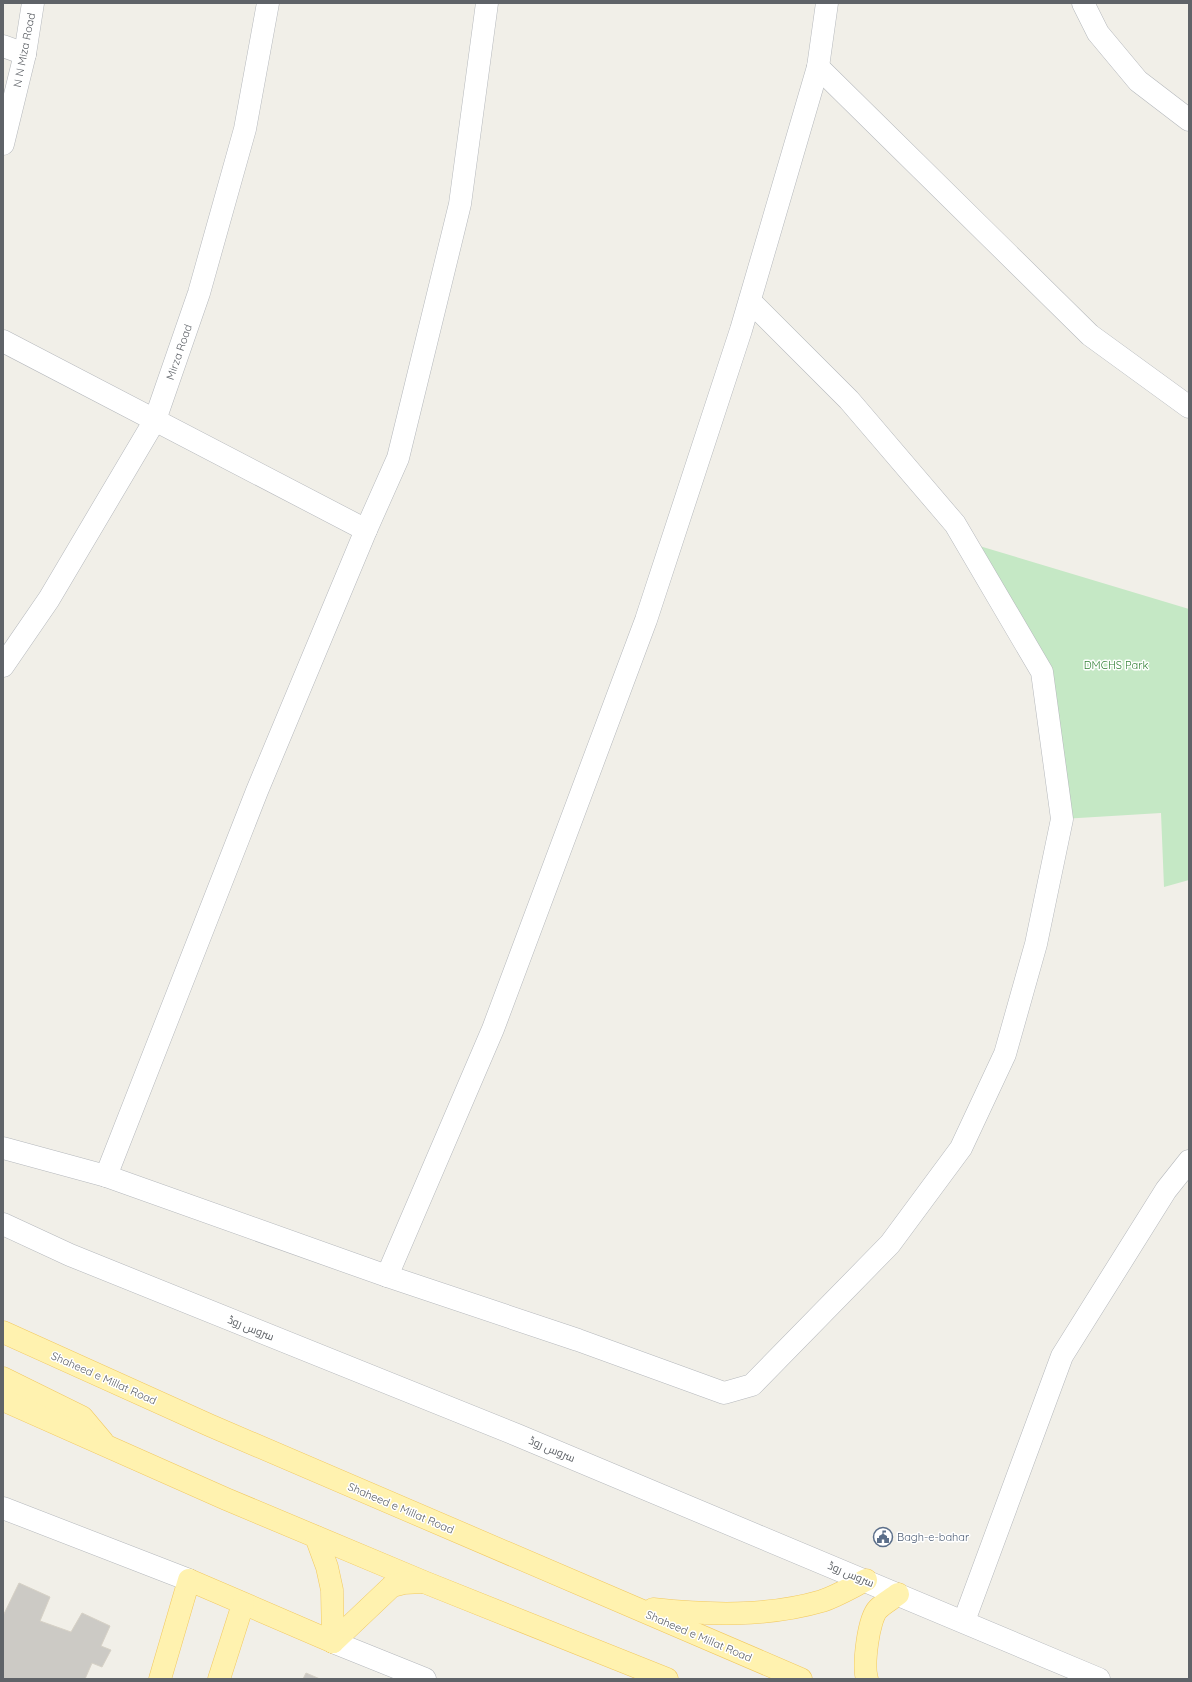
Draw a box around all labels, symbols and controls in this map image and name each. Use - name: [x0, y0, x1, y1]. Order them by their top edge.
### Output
- street label: N N Miza Road: [10, 12, 38, 88]
- street label: Mirza Road: [163, 322, 195, 382]
- park label: DMCHS Park: [1084, 658, 1148, 672]
- street label: سروس روڈ: [226, 1312, 276, 1344]
- street label: Shaheed e Millat Road: [49, 1348, 159, 1408]
- street label: سروس روڈ: [527, 1433, 577, 1465]
- street label: Shaheed e Millat Road: [346, 1479, 456, 1537]
- public building icon: Bagh-e-bahar: [872, 1526, 894, 1548]
- place label: Bagh-e-bahar: [897, 1530, 970, 1544]
- street label: سروس روڈ: [826, 1558, 876, 1590]
- street label: Shaheed e Millat Road: [644, 1607, 754, 1665]

